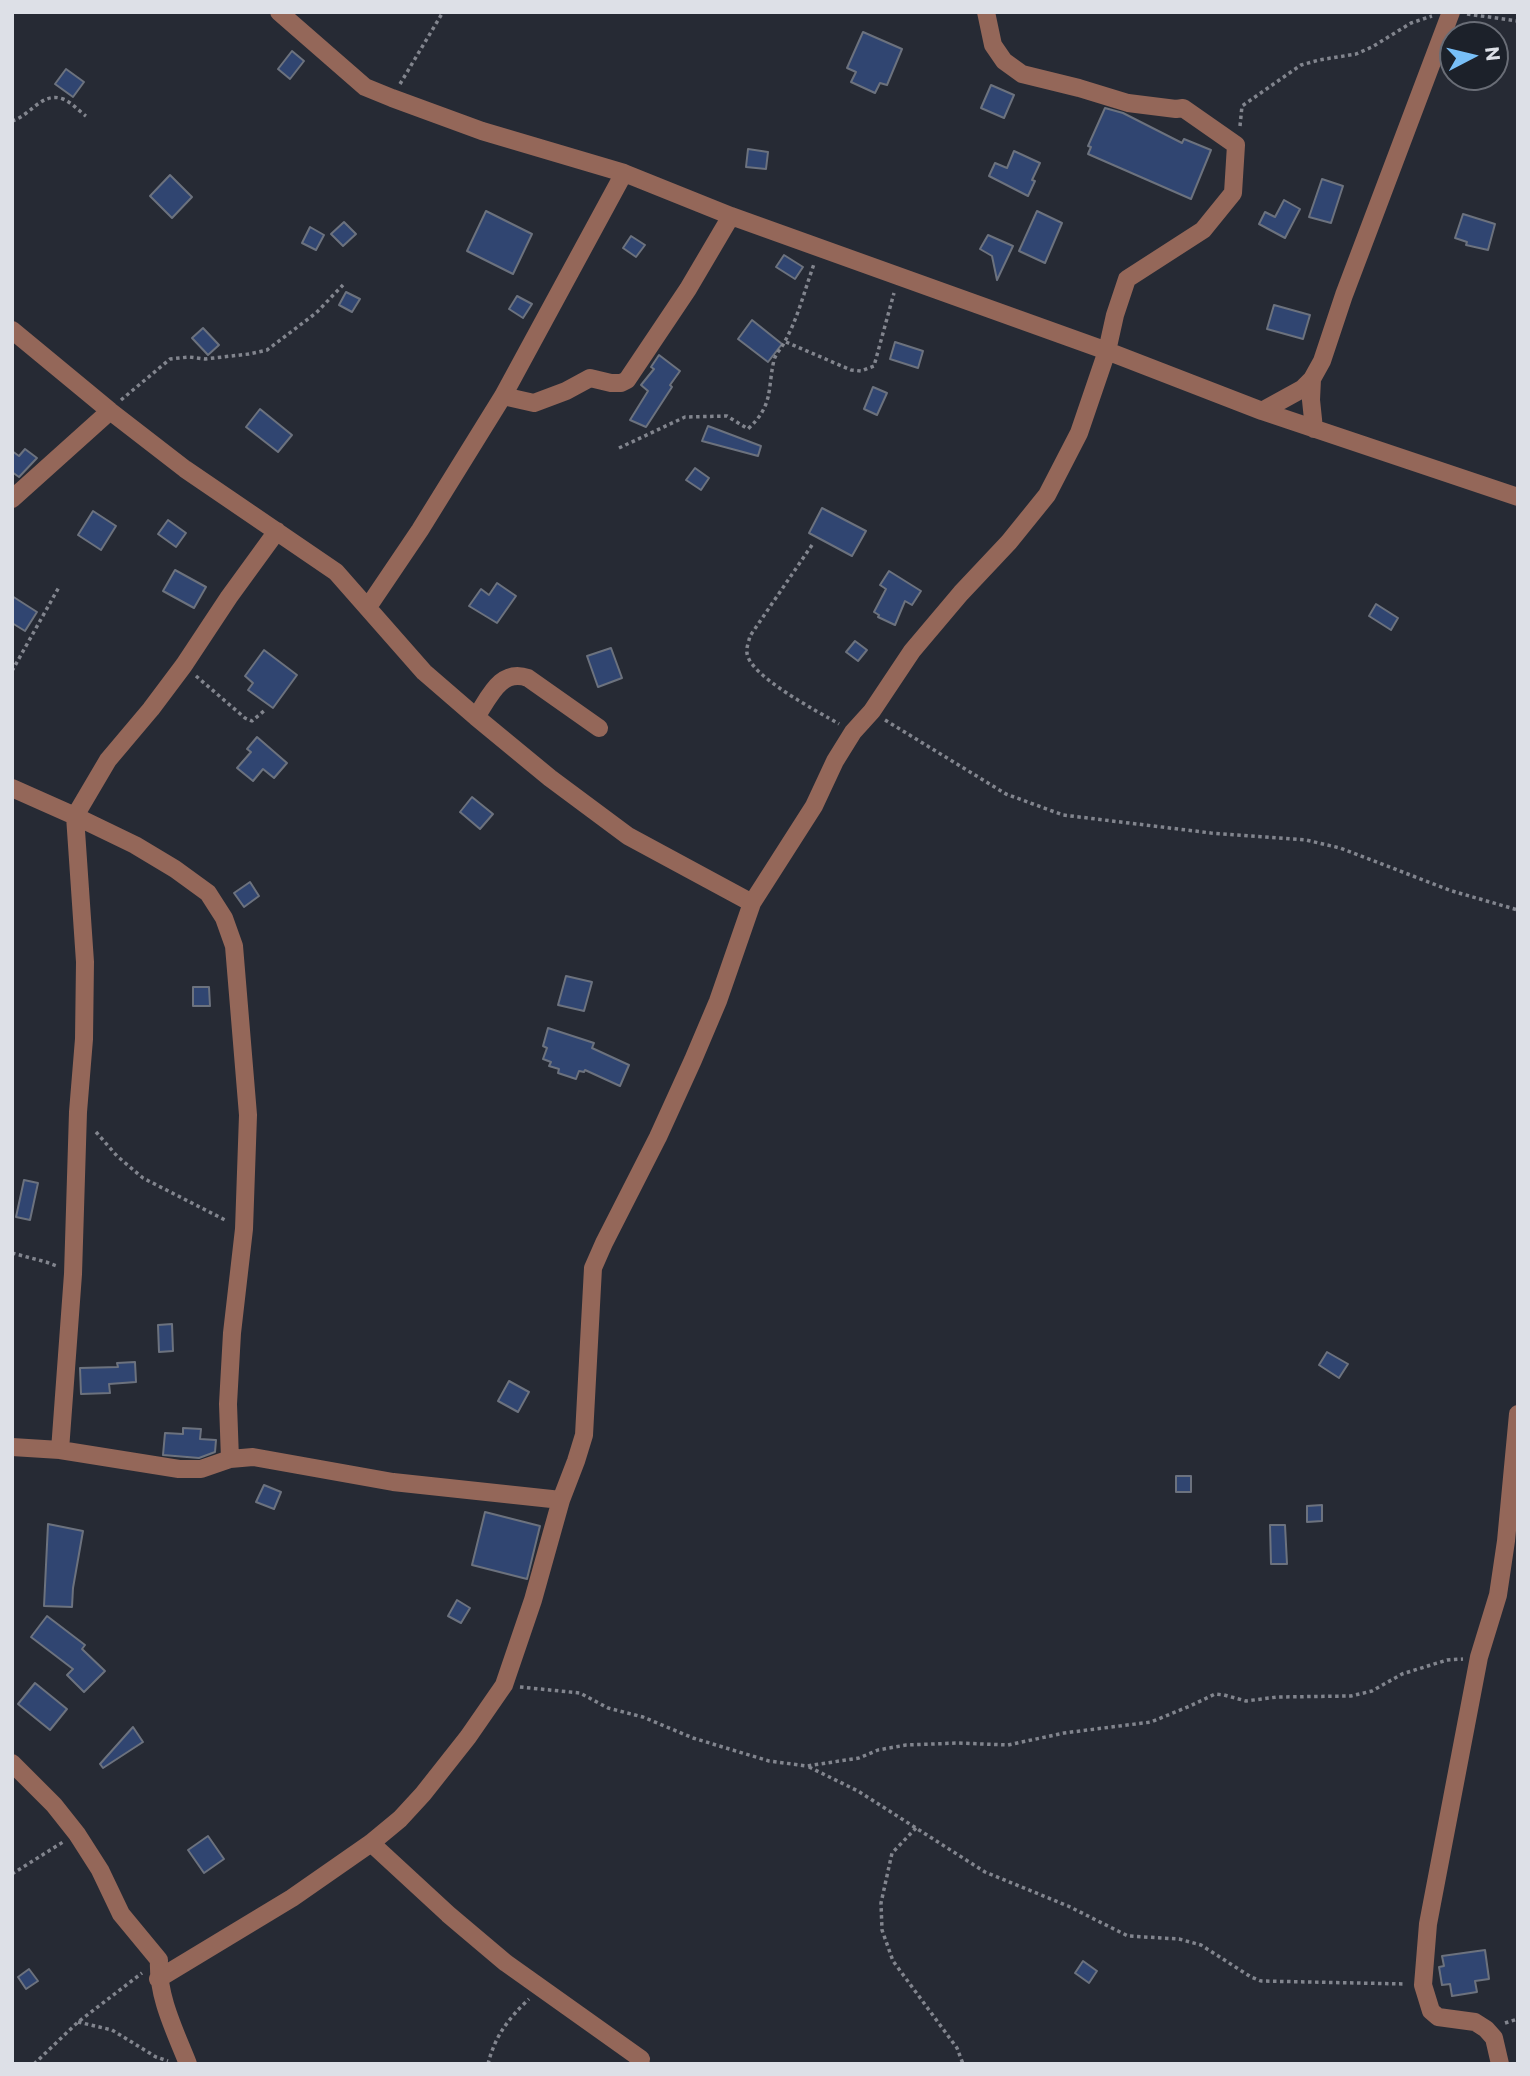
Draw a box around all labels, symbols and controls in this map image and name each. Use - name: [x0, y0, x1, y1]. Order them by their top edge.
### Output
- north arrow: [1439, 21, 1509, 91]
- text: N: [1481, 45, 1506, 62]

